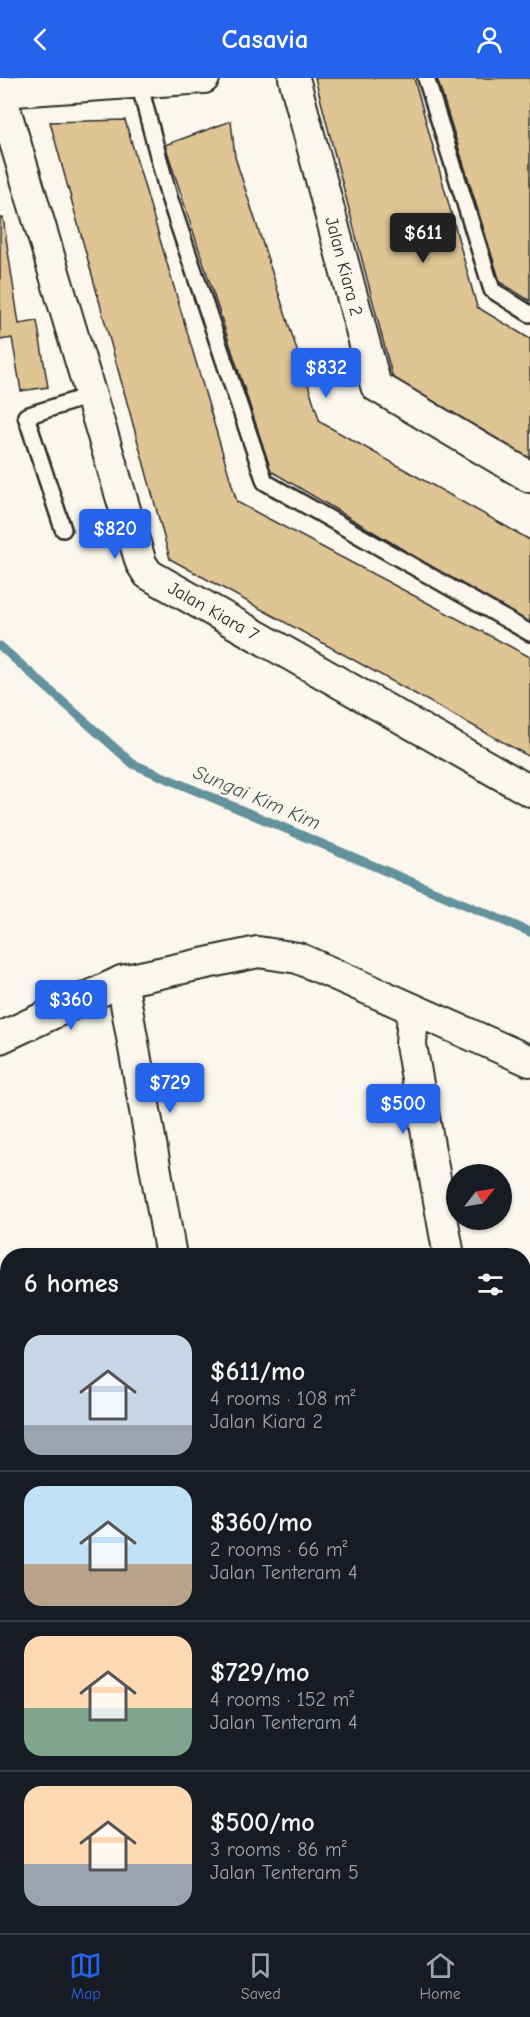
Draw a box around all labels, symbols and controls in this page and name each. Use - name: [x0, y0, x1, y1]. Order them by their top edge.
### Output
- icon: back: [24, 23, 57, 56]
- icon: person: [473, 23, 506, 56]
- text: Casavia: [222, 24, 308, 55]
- pin: $611: [387, 213, 459, 264]
- street label: Jalan Kiara 2: [320, 215, 367, 318]
- text: $611: [404, 221, 442, 244]
- pin: $832: [290, 348, 362, 399]
- text: $832: [305, 356, 347, 379]
- pin: $820: [79, 509, 151, 560]
- text: $820: [93, 517, 137, 540]
- street label: Jalan Kiara 7: [164, 578, 263, 646]
- water label: Sungai Kim Kim: [190, 760, 324, 835]
- pin: $360: [35, 980, 107, 1031]
- text: $360: [49, 988, 93, 1011]
- pin: $729: [134, 1063, 206, 1114]
- text: $729: [149, 1071, 191, 1094]
- pin: $500: [367, 1084, 439, 1135]
- text: $500: [380, 1092, 426, 1115]
- north arrow: [446, 1164, 512, 1230]
- map controls: [446, 1164, 512, 1230]
- icon: filters: [474, 1268, 507, 1301]
- text: 6 homes: [24, 1269, 119, 1299]
- text: $611/mo: [210, 1357, 305, 1387]
- icon: home: [72, 1359, 144, 1431]
- text: 4 rooms · 108 m²: [210, 1387, 355, 1410]
- text: Jalan Kiara 2: [210, 1410, 323, 1433]
- text: $360/mo: [210, 1508, 312, 1538]
- icon: home: [72, 1510, 144, 1582]
- text: 2 rooms · 66 m²: [210, 1538, 348, 1561]
- text: Jalan Tenteram 4: [210, 1561, 358, 1584]
- text: $729/mo: [210, 1658, 309, 1688]
- icon: home: [72, 1660, 144, 1732]
- text: 4 rooms · 152 m²: [210, 1688, 354, 1711]
- text: Jalan Tenteram 4: [210, 1711, 358, 1734]
- text: $500/mo: [210, 1808, 315, 1838]
- icon: home: [72, 1810, 144, 1882]
- text: 3 rooms · 86 m²: [210, 1838, 347, 1861]
- text: Jalan Tenteram 5: [210, 1861, 359, 1884]
- tab: Map: [69, 1949, 102, 2003]
- tab: Saved: [241, 1949, 281, 2003]
- tab: Home: [419, 1949, 461, 2003]

